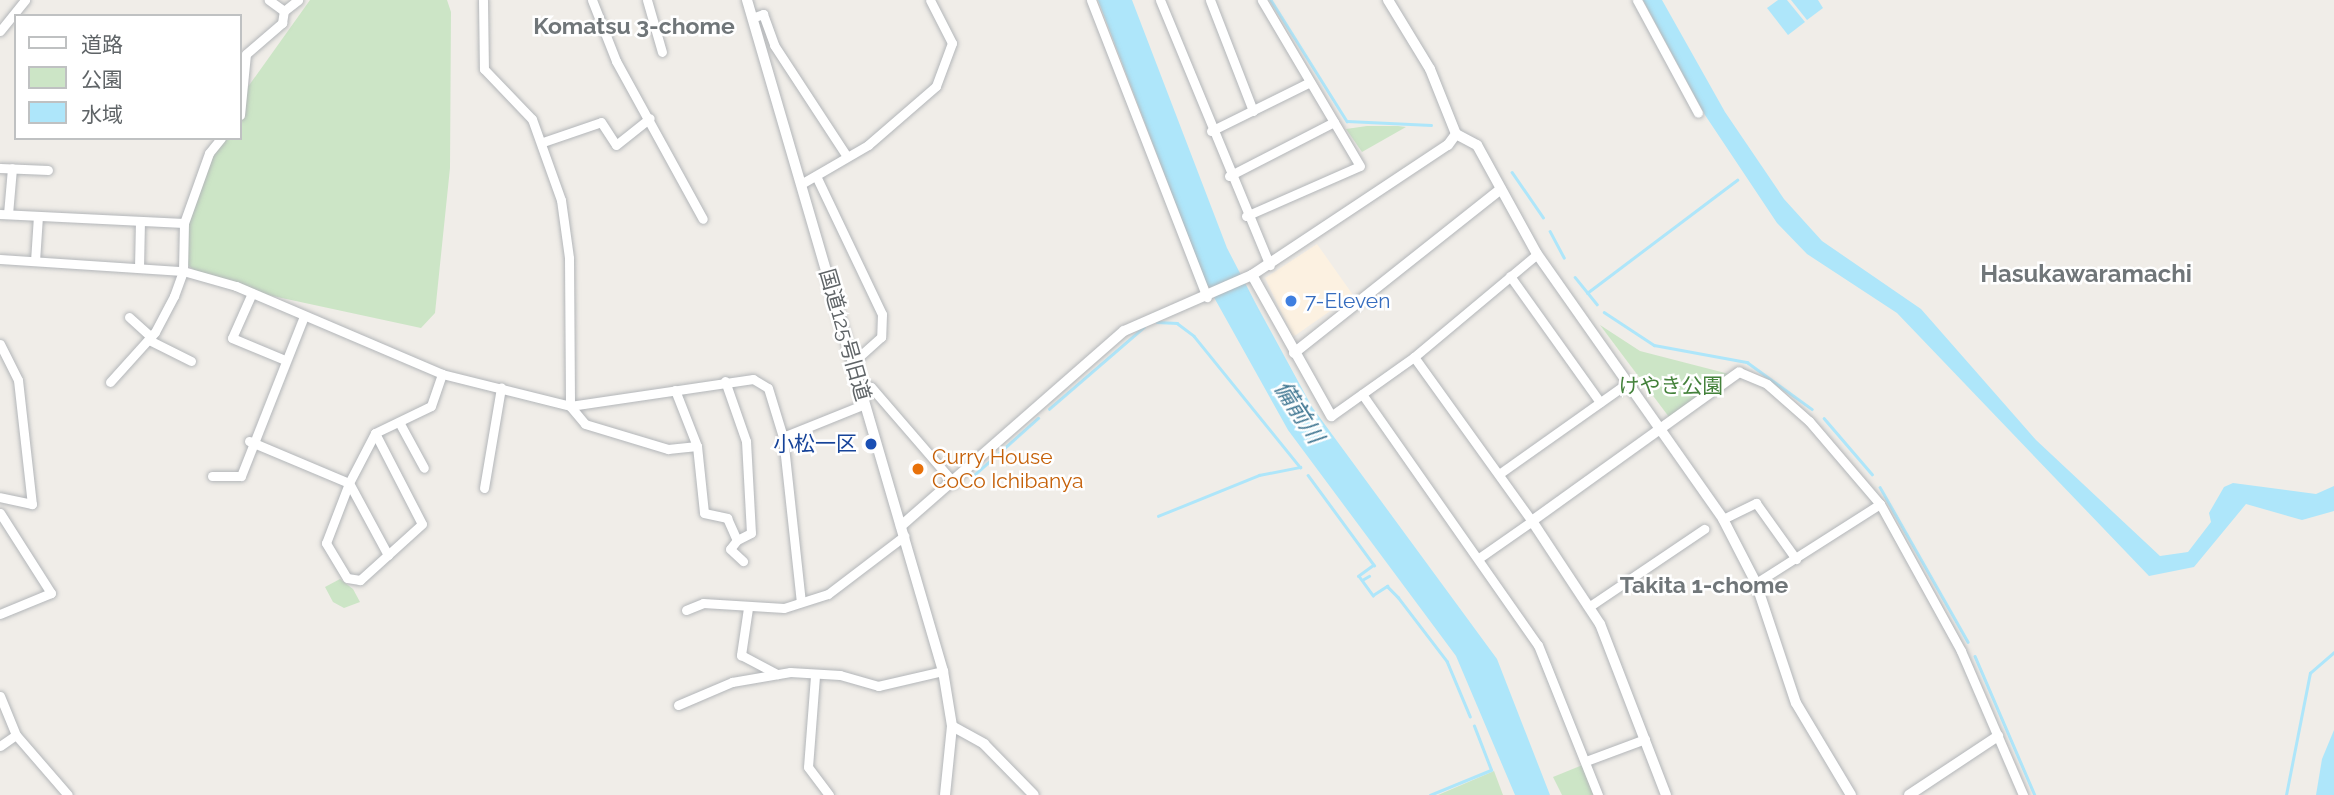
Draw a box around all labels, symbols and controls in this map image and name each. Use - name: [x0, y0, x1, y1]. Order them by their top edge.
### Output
- district label: Komatsu 3-chome: [533, 12, 735, 40]
- legend: [14, 14, 242, 140]
- text: 道路: [81, 32, 123, 57]
- text: 公園: [81, 67, 123, 92]
- text: 水域: [81, 102, 123, 127]
- district label: Hasukawaramachi: [1980, 260, 2192, 288]
- street label: 国道125号旧道: [814, 266, 876, 404]
- place label: 7-Eleven: [1305, 288, 1390, 314]
- marker: 7-Eleven: [1283, 293, 1299, 309]
- park label: けやき公園: [1619, 373, 1723, 399]
- water label: 備前川: [1269, 376, 1329, 448]
- place label: 小松一区: [773, 431, 857, 457]
- marker: 小松一区: [863, 436, 879, 452]
- place label: Curry House CoCo Ichibanya: [932, 444, 1084, 494]
- marker: Curry House CoCo Ichibanya: [910, 461, 926, 477]
- district label: Takita 1-chome: [1620, 571, 1788, 599]

